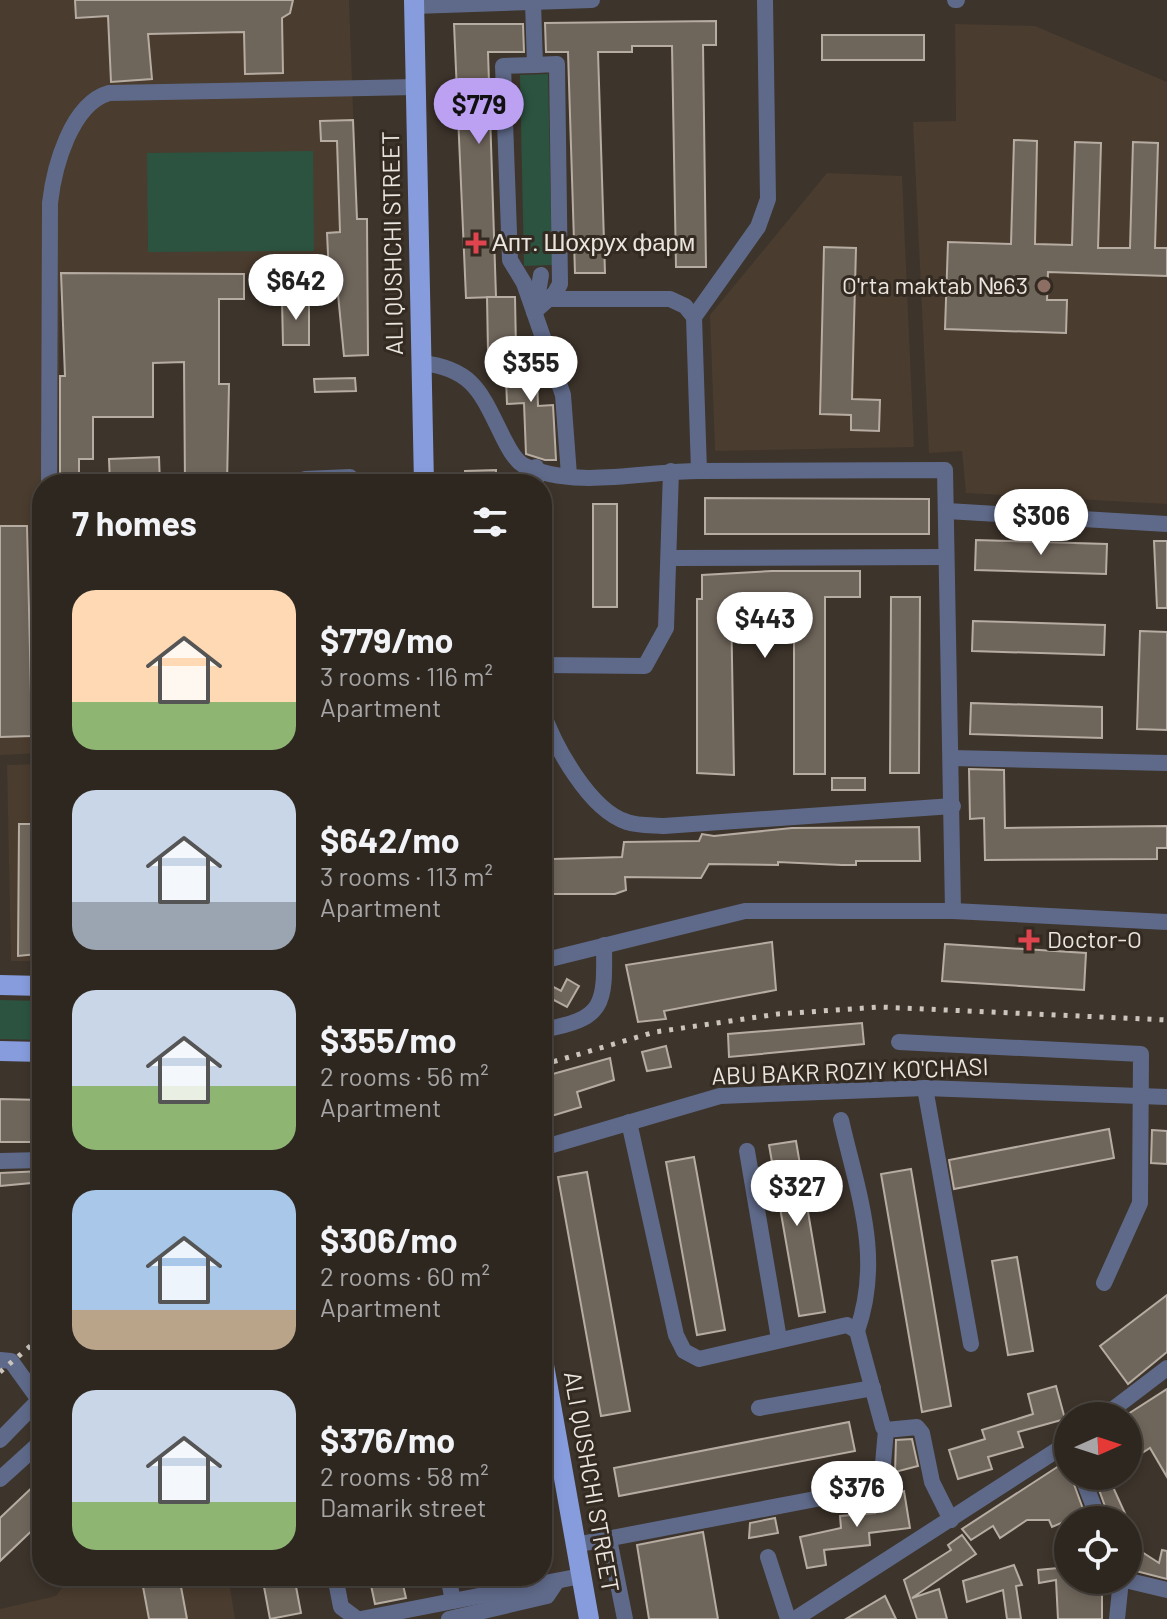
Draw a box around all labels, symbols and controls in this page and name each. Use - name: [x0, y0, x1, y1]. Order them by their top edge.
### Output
- pin: $779: [432, 78, 526, 146]
- text: $779: [452, 88, 506, 119]
- street label: ALI QUSHCHI STREET: [375, 131, 408, 355]
- place label: Апт. Шохрух фарм: [492, 227, 695, 256]
- marker: Апт. Шохрух фарм: [467, 234, 485, 252]
- pin: $642: [249, 254, 343, 322]
- text: $642: [266, 264, 326, 295]
- place label: O'rta maktab №63: [842, 270, 1028, 299]
- marker: O'rta maktab №63: [1035, 277, 1053, 295]
- pin: $355: [484, 336, 578, 404]
- text: $355: [503, 346, 559, 377]
- pin: $306: [994, 489, 1088, 557]
- text: $306: [1012, 499, 1070, 530]
- icon: filters: [468, 500, 512, 544]
- text: 7 homes: [72, 502, 197, 543]
- pin: $443: [718, 592, 812, 660]
- text: $443: [735, 602, 795, 633]
- text: $779/mo: [320, 619, 454, 660]
- icon: home: [136, 622, 232, 718]
- text: 3 rooms · 116 m²: [320, 660, 493, 691]
- text: Apartment: [320, 691, 441, 722]
- text: $642/mo: [320, 819, 460, 860]
- icon: home: [136, 822, 232, 918]
- text: 3 rooms · 113 m²: [320, 860, 493, 891]
- text: Apartment: [320, 891, 441, 922]
- place label: Doctor-O: [1047, 924, 1142, 953]
- marker: Doctor-O: [1018, 929, 1040, 951]
- text: $355/mo: [320, 1019, 457, 1060]
- icon: home: [136, 1022, 232, 1118]
- street label: ABU BAKR ROZIY KO'CHASI: [711, 1051, 989, 1090]
- text: 2 rooms · 56 m²: [320, 1060, 489, 1091]
- text: Apartment: [320, 1091, 441, 1122]
- pin: $327: [750, 1160, 844, 1228]
- text: $327: [769, 1170, 825, 1201]
- text: $306/mo: [320, 1219, 458, 1260]
- icon: home: [136, 1222, 232, 1318]
- text: 2 rooms · 60 m²: [320, 1260, 490, 1291]
- text: Apartment: [320, 1291, 441, 1322]
- street label: ALI QUSHCHI STREET: [559, 1369, 626, 1595]
- north arrow: [1054, 1402, 1142, 1490]
- map controls: [1054, 1402, 1142, 1594]
- text: $376/mo: [320, 1419, 455, 1460]
- icon: home: [136, 1422, 232, 1518]
- text: 2 rooms · 58 m²: [320, 1460, 489, 1491]
- pin: $376: [810, 1461, 904, 1529]
- text: $376: [829, 1471, 885, 1502]
- text: Damarik street: [320, 1491, 487, 1522]
- button: locate: [1054, 1506, 1142, 1594]

